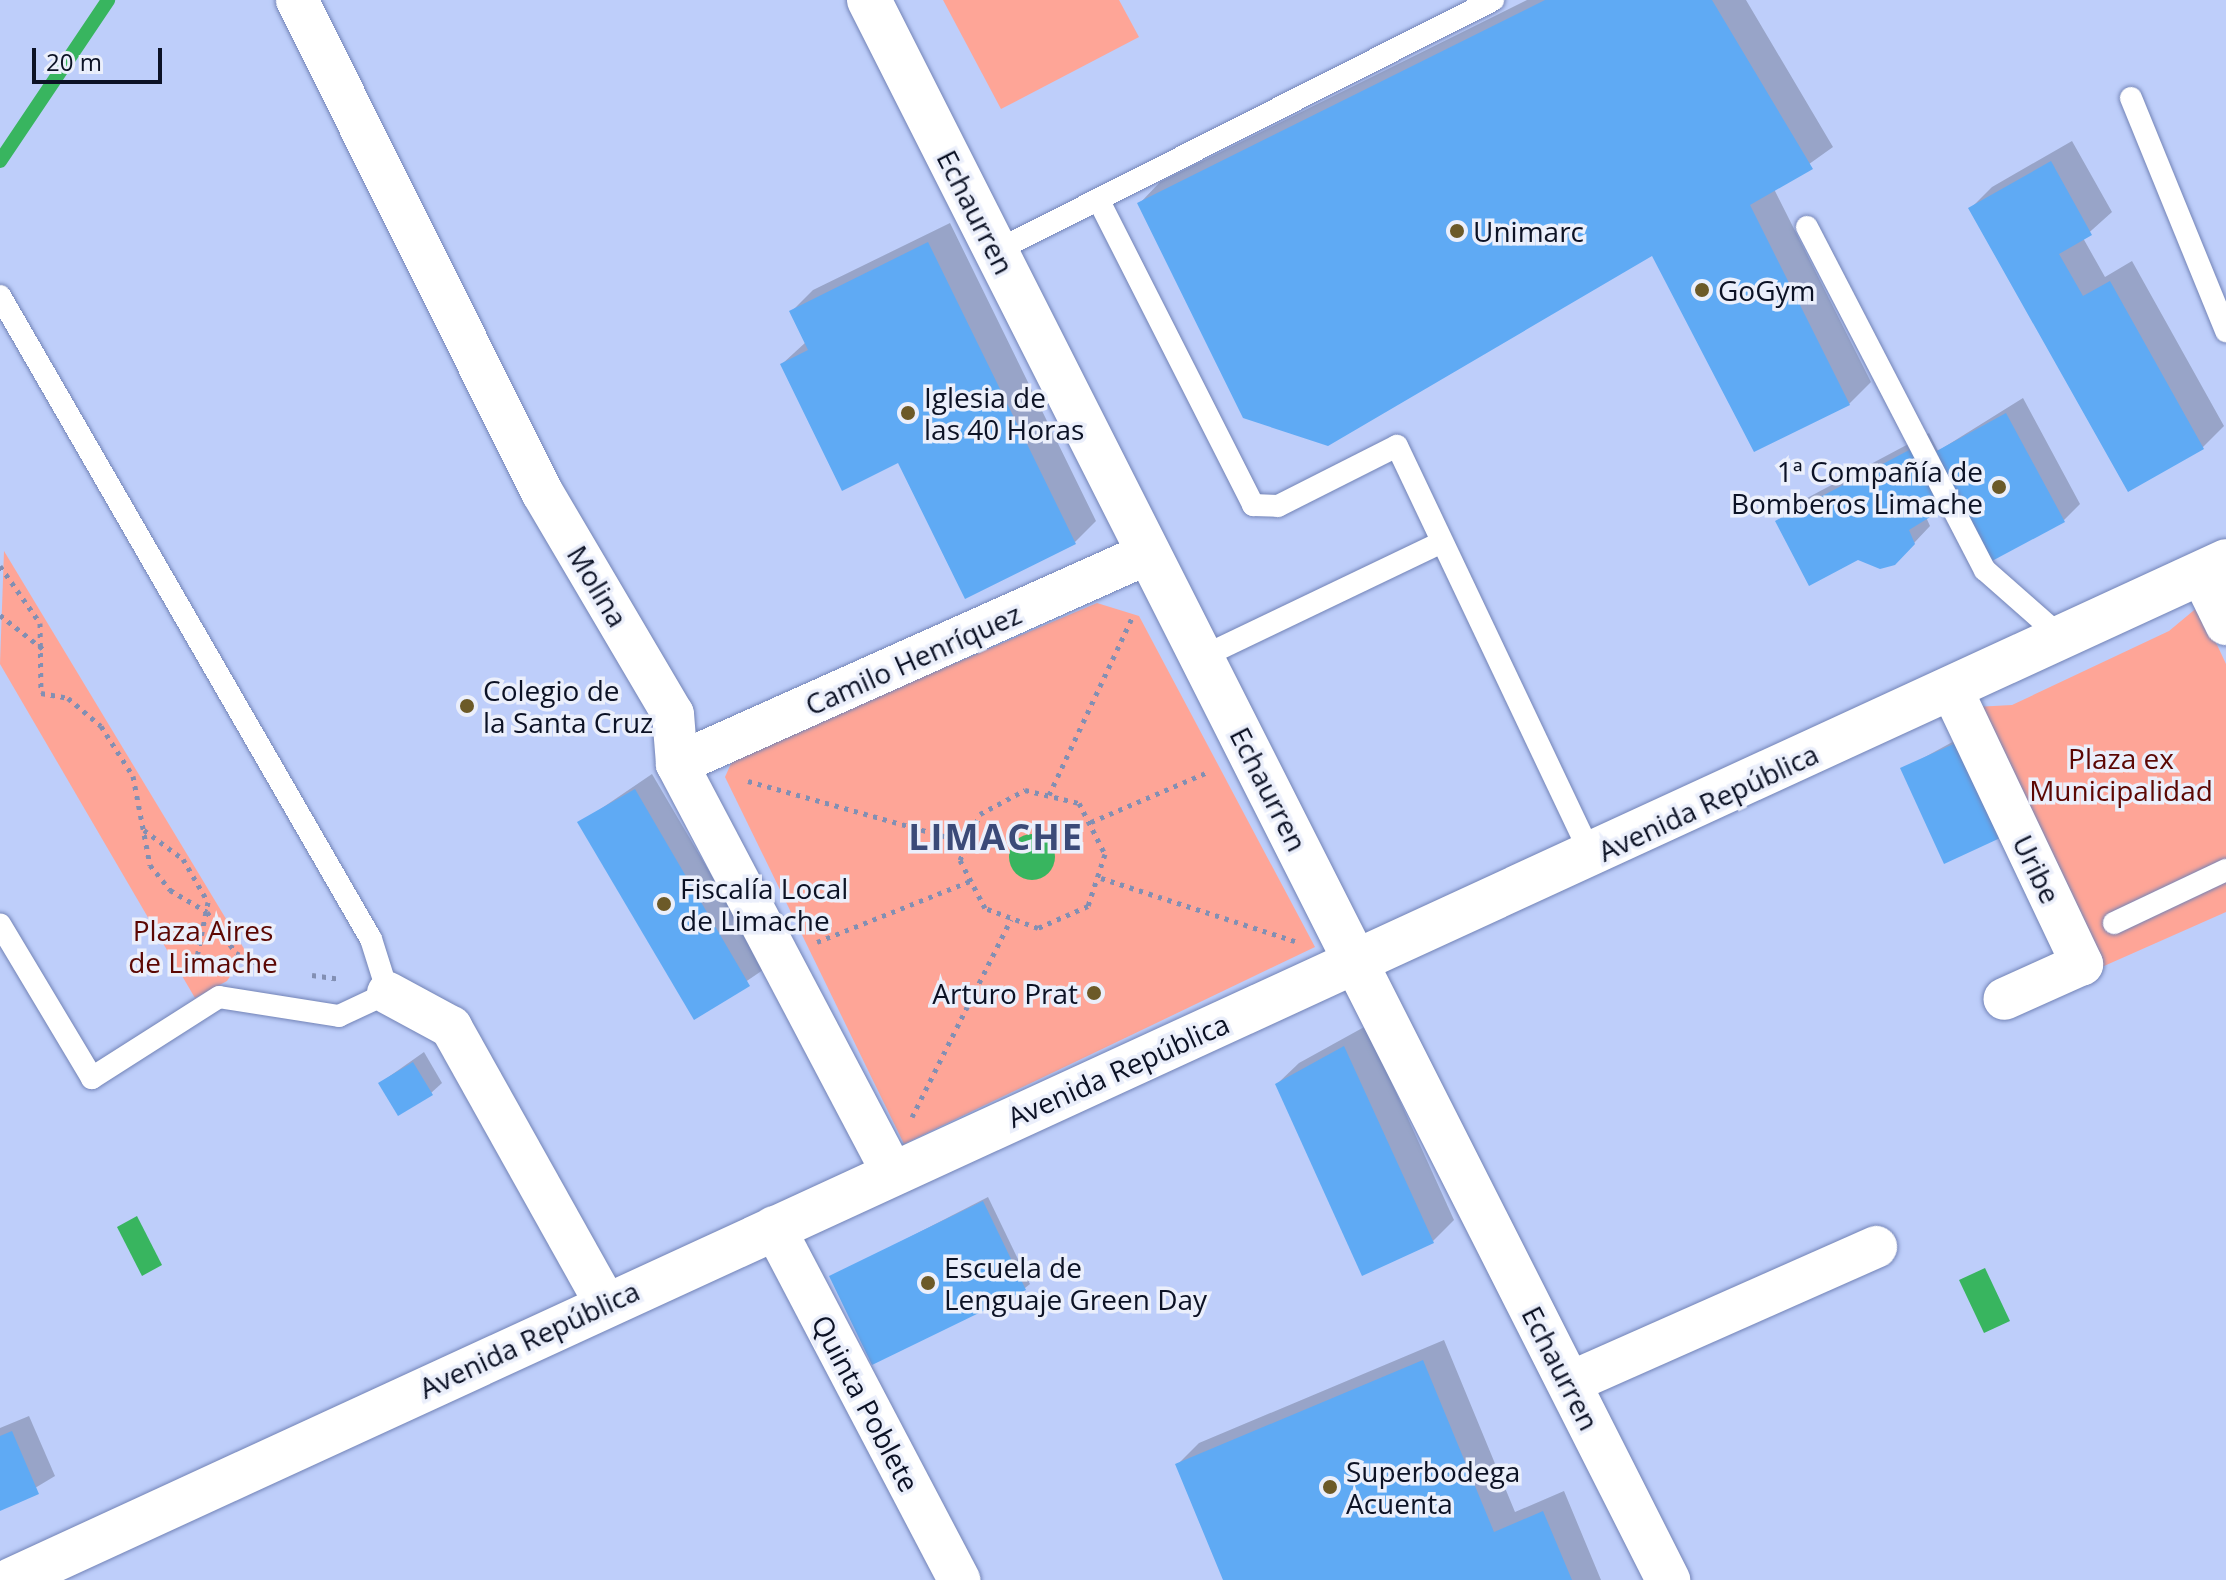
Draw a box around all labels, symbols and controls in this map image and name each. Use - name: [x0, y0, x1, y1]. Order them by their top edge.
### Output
- scale bar: [36, 32, 166, 82]
- text: 20 m: [46, 45, 102, 78]
- street label: Echaurren: [930, 144, 1022, 280]
- place label: Unimarc: [1473, 214, 1584, 248]
- marker: Unimarc: [1448, 222, 1466, 240]
- place label: GoGym: [1718, 273, 1816, 307]
- marker: GoGym: [1693, 281, 1711, 299]
- place label: Iglesia de las 40 Horas: [924, 380, 1084, 446]
- marker: Iglesia de las 40 Horas: [899, 404, 917, 422]
- place label: 1ª Compañía de Bomberos Limache: [1731, 454, 1983, 520]
- marker: 1ª Compañía de Bomberos Limache: [1990, 478, 2008, 496]
- street label: Molina: [561, 539, 635, 633]
- street label: Camilo Henríquez: [800, 596, 1026, 722]
- place label: Colegio de la Santa Cruz: [483, 673, 653, 739]
- marker: Colegio de la Santa Cruz: [458, 697, 476, 715]
- street label: Echaurren: [1223, 721, 1315, 857]
- street label: Avenida República: [1593, 736, 1823, 868]
- park label: Plaza ex Municipalidad: [2029, 741, 2213, 807]
- district label: LIMACHE: [908, 815, 1084, 859]
- street label: Uribe: [2006, 829, 2068, 909]
- place label: Fiscalía Local de Limache: [680, 871, 848, 937]
- marker: Fiscalía Local de Limache: [655, 895, 673, 913]
- park label: Plaza Aires de Limache: [128, 913, 278, 979]
- place label: Arturo Prat: [932, 976, 1078, 1010]
- marker: Arturo Prat: [1085, 984, 1103, 1002]
- street label: Avenida República: [1002, 1006, 1234, 1134]
- place label: Escuela de Lenguaje Green Day: [944, 1250, 1207, 1316]
- street label: Avenida República: [414, 1273, 644, 1405]
- marker: Escuela de Lenguaje Green Day: [919, 1274, 937, 1292]
- street label: Echaurren: [1515, 1300, 1607, 1436]
- street label: Quinta Poblete: [805, 1309, 927, 1497]
- place label: Superbodega Acuenta: [1346, 1454, 1520, 1520]
- marker: Superbodega Acuenta: [1321, 1478, 1339, 1496]

